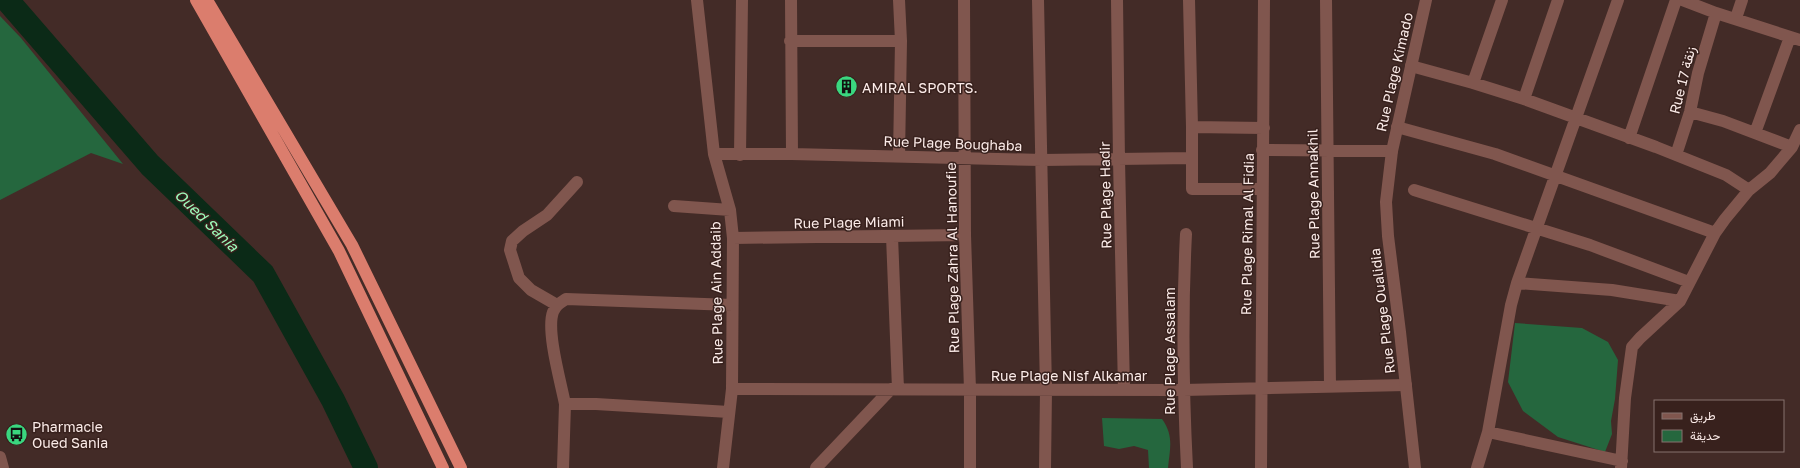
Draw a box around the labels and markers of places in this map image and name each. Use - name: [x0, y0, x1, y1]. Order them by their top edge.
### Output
- building icon: AMIRAL SPORTS.: [833, 74, 859, 100]
- place label: AMIRAL SPORTS.: [862, 79, 978, 96]
- place label: Pharmacie Oued Sania: [32, 418, 108, 451]
- bus stop icon: Pharmacie Oued Sania: [4, 421, 30, 447]

